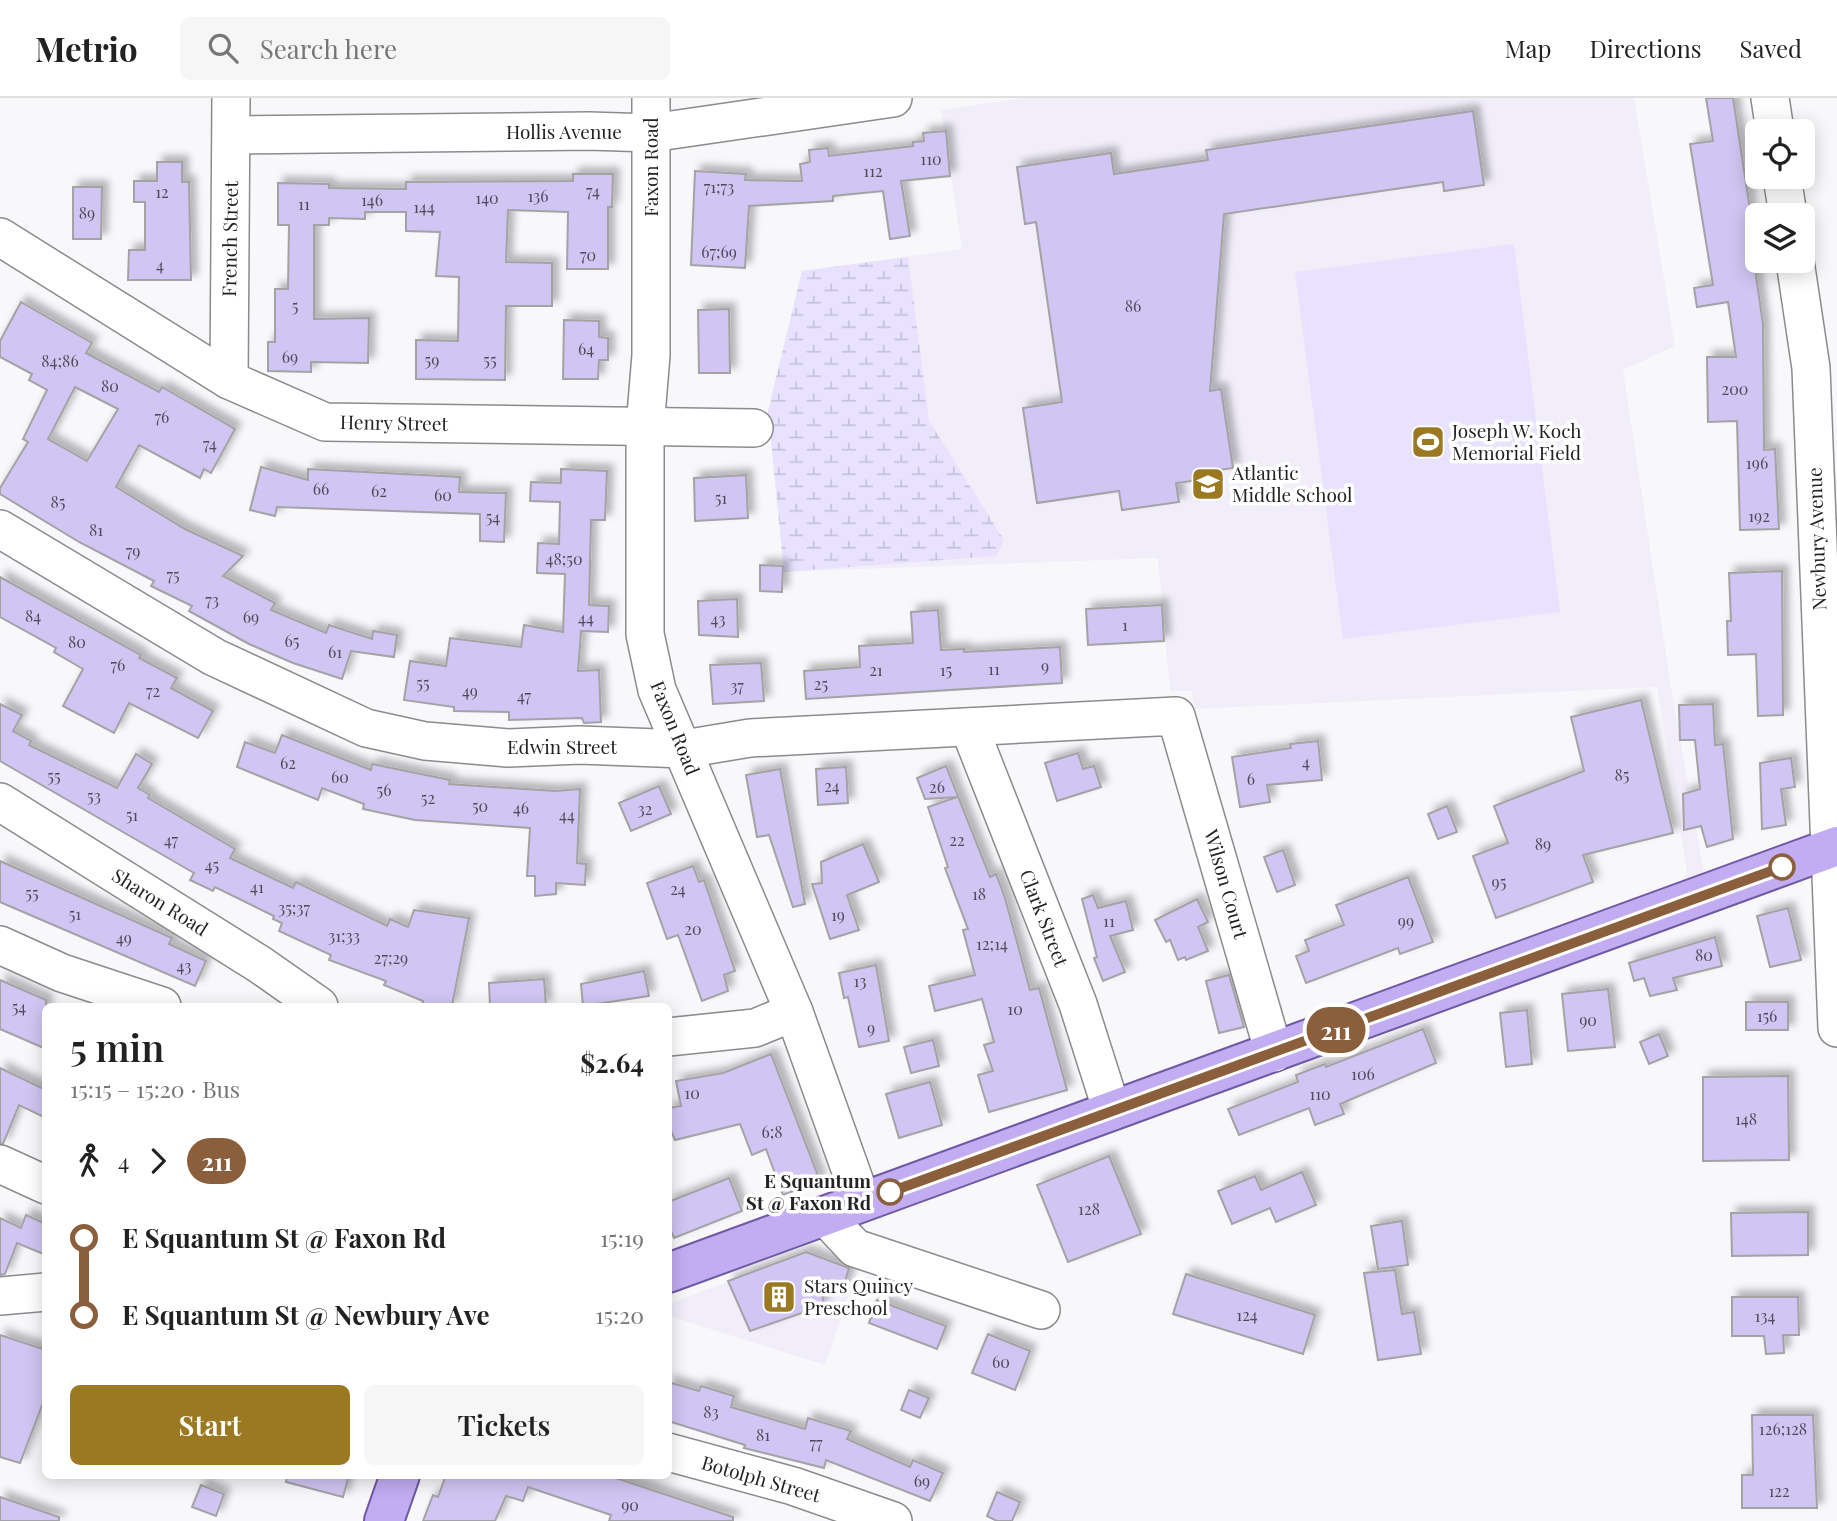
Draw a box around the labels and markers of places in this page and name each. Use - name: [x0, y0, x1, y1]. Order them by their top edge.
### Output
- place label: Joseph W. Koch Memorial Field: [1451, 417, 1582, 465]
- sports icon: Joseph W. Koch Memorial Field: [1409, 423, 1447, 461]
- place label: Atlantic Middle School: [1231, 459, 1353, 507]
- school or university icon: Atlantic Middle School: [1189, 465, 1227, 503]
- unlabelled marker: [1769, 854, 1795, 880]
- place label: E Squantum St @ Faxon Rd: [746, 1167, 872, 1215]
- marker: E Squantum St @ Faxon Rd: [877, 1179, 903, 1205]
- place label: Stars Quincy Preschool: [804, 1272, 913, 1320]
- building icon: Stars Quincy Preschool: [760, 1278, 798, 1316]

